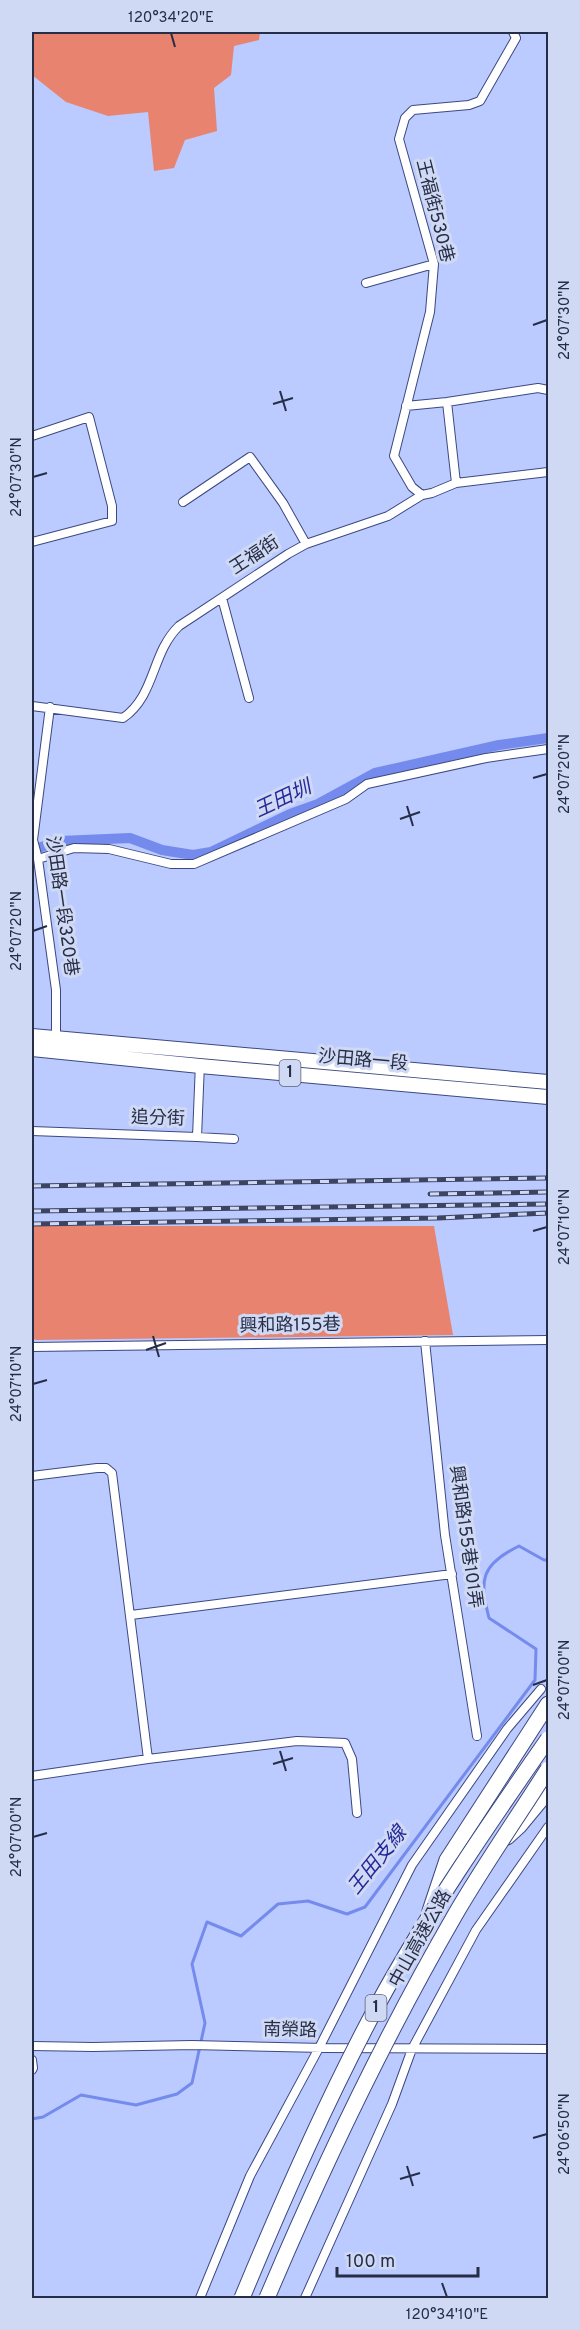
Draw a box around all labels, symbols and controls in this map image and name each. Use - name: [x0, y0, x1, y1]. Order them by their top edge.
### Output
- text: 120°34'20"E: [128, 9, 214, 28]
- street label: 王福街530巷: [410, 157, 458, 265]
- text: 24°07'30"N: [556, 280, 575, 360]
- text: 24°07'30"N: [8, 437, 27, 517]
- street label: 王福街: [226, 532, 284, 580]
- text: 24°07'20"N: [556, 734, 575, 814]
- water label: 王田圳: [250, 774, 318, 824]
- street label: 沙田路一段320巷: [40, 835, 82, 977]
- text: 24°07'20"N: [8, 891, 27, 971]
- street label: 沙田路一段: [317, 1046, 409, 1076]
- road number: 1: [280, 1060, 300, 1086]
- street label: 追分街: [131, 1107, 185, 1131]
- text: 24°07'10"N: [556, 1189, 575, 1265]
- street label: 興和路155巷: [239, 1314, 341, 1338]
- text: 24°07'10"N: [8, 1346, 27, 1422]
- street label: 興和路155巷101弄: [444, 1464, 486, 1610]
- text: 24°07'00"N: [556, 1640, 575, 1720]
- text: 24°07'00"N: [8, 1797, 27, 1877]
- water label: 王田支線: [343, 1820, 415, 1900]
- street label: 中山高速公路: [385, 1886, 457, 1992]
- road number: 1: [366, 1995, 386, 2021]
- street label: 南榮路: [263, 2019, 317, 2043]
- text: 24°06'50"N: [556, 2093, 575, 2175]
- scale bar: [337, 2240, 478, 2278]
- text: 100 m: [346, 2251, 395, 2274]
- text: 120°34'10"E: [406, 2306, 488, 2325]

